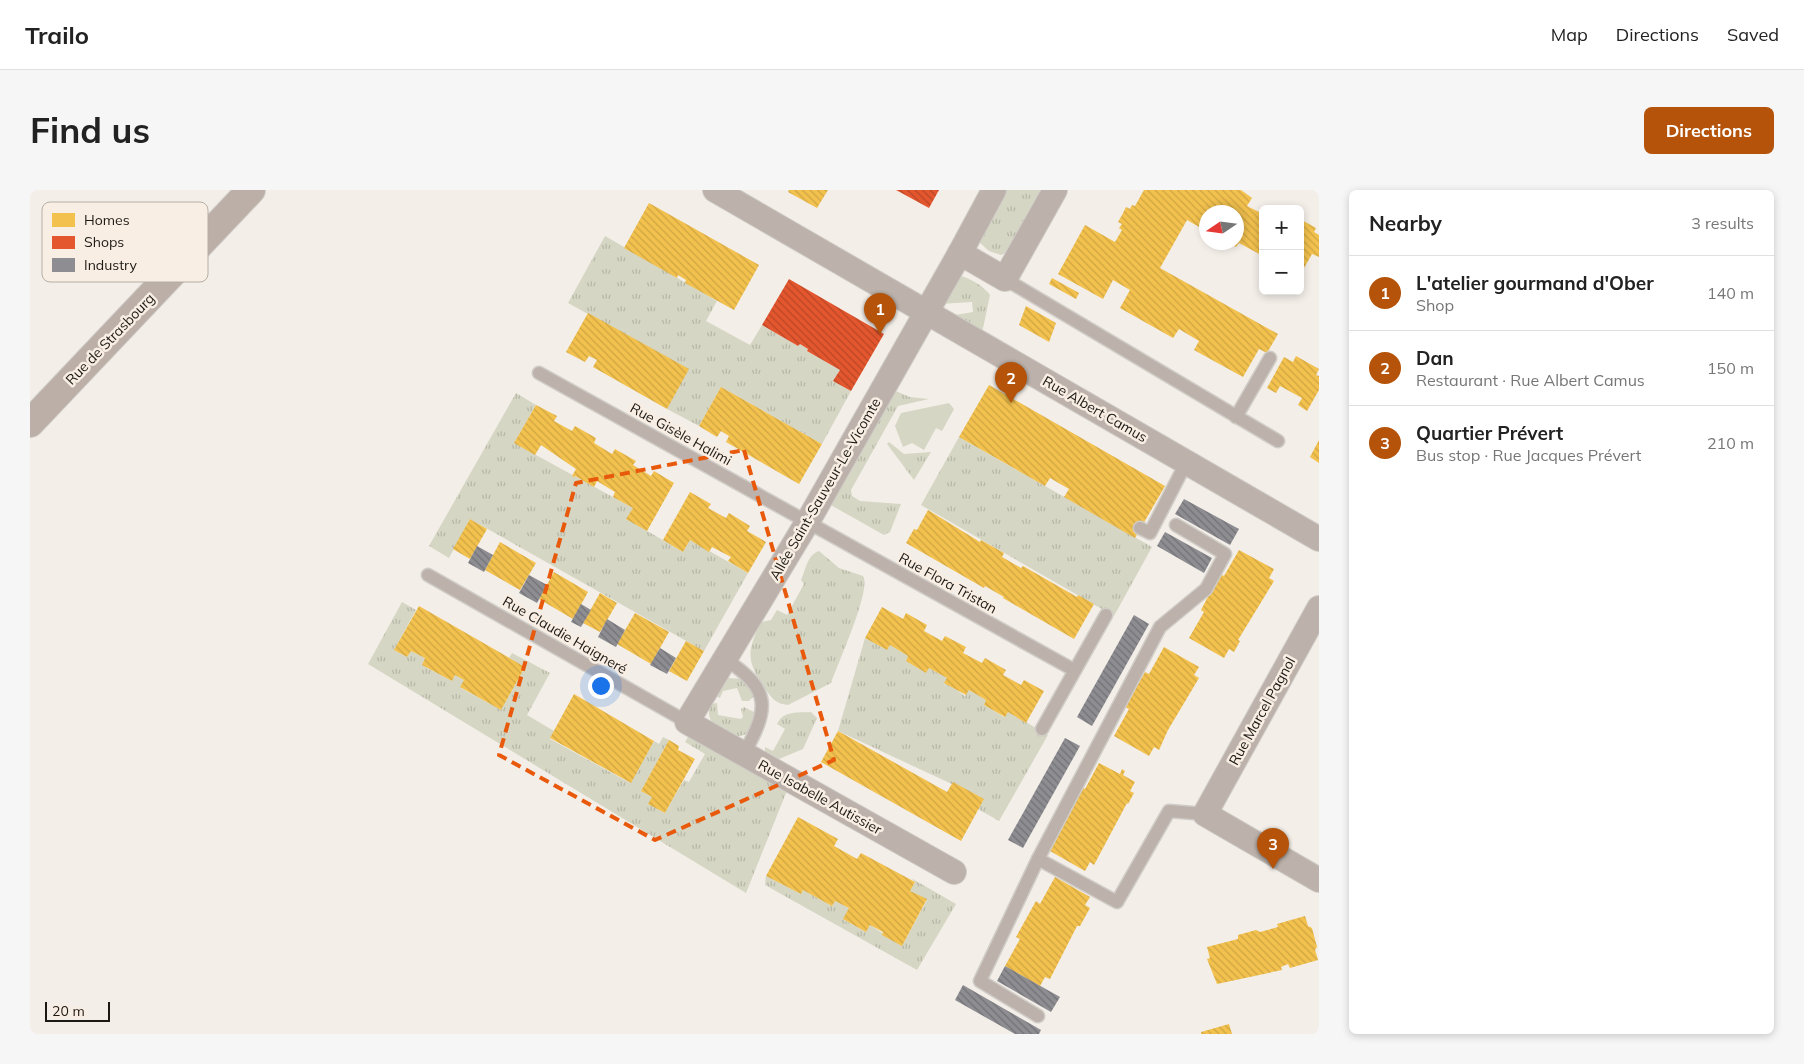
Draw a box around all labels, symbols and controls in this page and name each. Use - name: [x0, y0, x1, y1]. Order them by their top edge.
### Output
- text: Trailo: [25, 20, 89, 50]
- text: Map: [1551, 23, 1588, 46]
- text: Directions: [1616, 23, 1699, 46]
- text: Saved: [1727, 23, 1779, 46]
- button: Directions: [1644, 107, 1774, 154]
- text: Find us: [30, 108, 150, 152]
- legend: [42, 202, 208, 282]
- north arrow: [1199, 205, 1244, 250]
- map controls: [1259, 205, 1304, 295]
- button: +: [1259, 205, 1304, 250]
- text: Nearby: [1369, 210, 1442, 236]
- text: Homes: [84, 211, 130, 229]
- text: 3 results: [1691, 213, 1754, 233]
- text: Shops: [84, 233, 124, 251]
- button: −: [1259, 250, 1304, 295]
- text: Industry: [84, 256, 138, 274]
- text: L'atelier gourmand d'Ober: [1416, 271, 1654, 295]
- text: 1: [1380, 283, 1390, 303]
- text: 140 m: [1707, 283, 1754, 303]
- street label: Rue de Strasbourg: [62, 289, 158, 389]
- pin: 1: [864, 293, 896, 334]
- text: Shop: [1416, 295, 1454, 315]
- text: Dan: [1416, 346, 1454, 370]
- text: 2: [1380, 358, 1390, 378]
- text: 150 m: [1707, 358, 1754, 378]
- pin: 2: [995, 362, 1027, 403]
- text: Restaurant · Rue Albert Camus: [1416, 370, 1645, 390]
- street label: Rue Albert Camus: [1040, 372, 1151, 446]
- street label: Allée Saint-Sauveur-Le-Vicomte: [765, 395, 885, 583]
- street label: Rue Gisèle Halimi: [627, 399, 735, 469]
- text: Quartier Prévert: [1416, 421, 1563, 445]
- text: 3: [1380, 433, 1390, 453]
- text: 210 m: [1707, 433, 1754, 453]
- text: Bus stop · Rue Jacques Prévert: [1416, 445, 1641, 465]
- street label: Rue Flora Tristan: [896, 549, 1000, 617]
- street label: Rue Claudie Haigneré: [500, 592, 630, 678]
- street label: Rue Marcel Pagnol: [1225, 654, 1299, 768]
- your location: [588, 673, 614, 699]
- street label: Rue Isabelle Autissier: [755, 756, 886, 839]
- pin: 3: [1257, 828, 1289, 869]
- scale bar: [45, 999, 110, 1022]
- text: 20 m: [52, 1002, 85, 1020]

